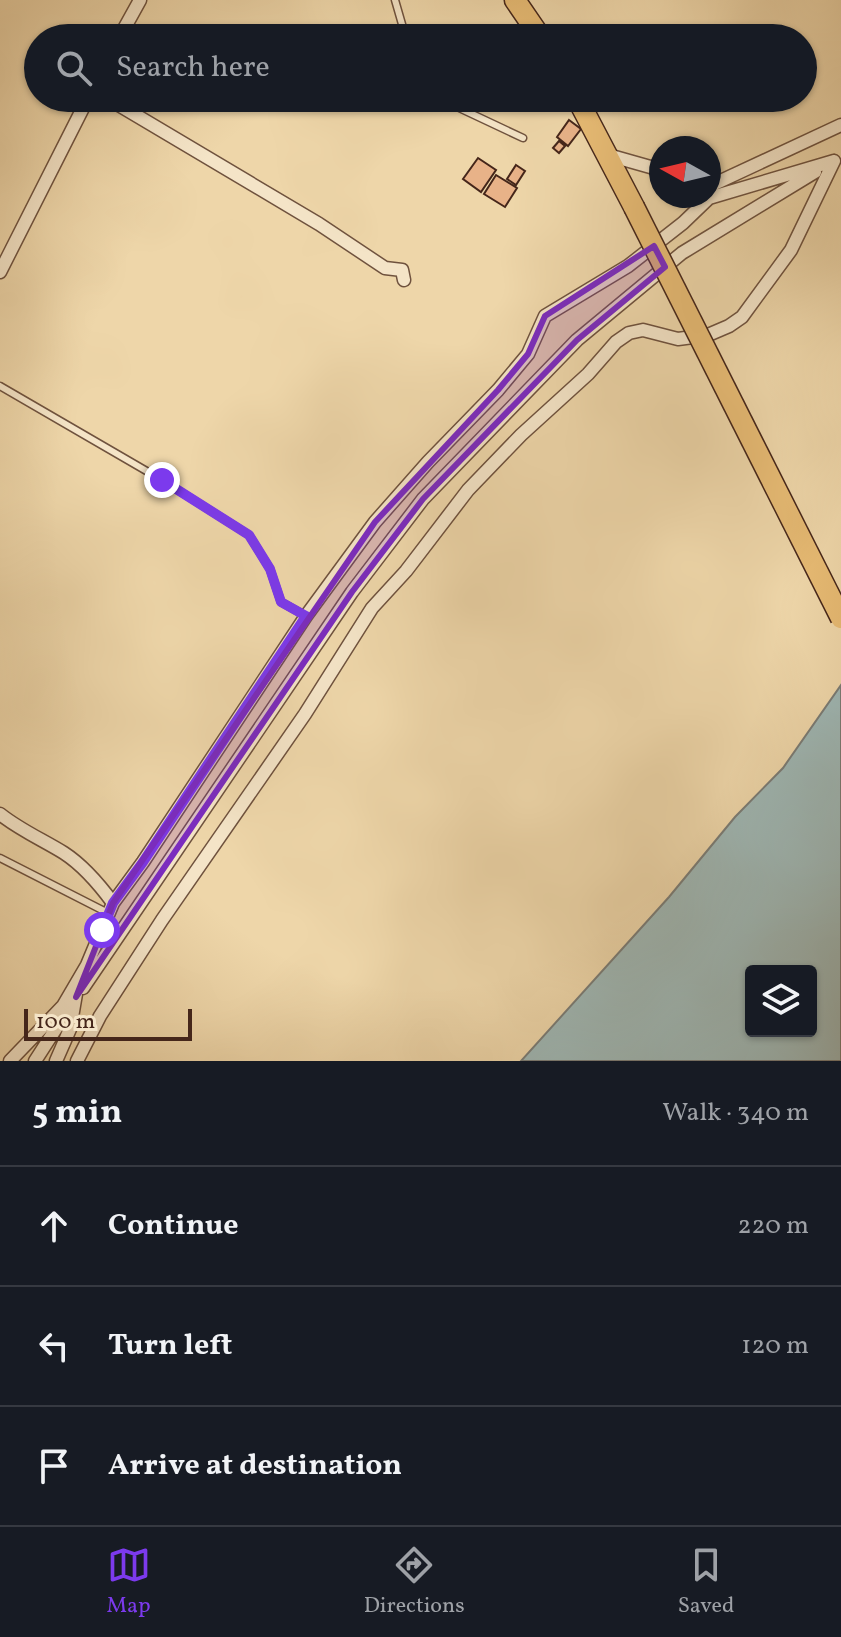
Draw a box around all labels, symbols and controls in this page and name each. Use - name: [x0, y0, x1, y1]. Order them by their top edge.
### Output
- search box: [24, 24, 817, 112]
- icon: search: [52, 46, 96, 90]
- text: Search here: [116, 47, 270, 89]
- north arrow: [649, 136, 721, 208]
- route end: [144, 462, 180, 498]
- route start: [84, 912, 120, 948]
- map controls: [745, 965, 817, 1037]
- button: layers: [745, 965, 817, 1037]
- scale bar: [24, 1005, 192, 1041]
- text: 100 m: [36, 1007, 95, 1038]
- text: 5 min: [32, 1090, 122, 1137]
- text: Walk · 340 m: [662, 1095, 809, 1131]
- icon: ahead: [32, 1204, 76, 1248]
- text: Continue: [108, 1205, 239, 1247]
- text: 220 m: [737, 1208, 809, 1244]
- icon: left: [32, 1324, 76, 1368]
- text: Turn left: [108, 1325, 232, 1367]
- text: 120 m: [741, 1328, 809, 1364]
- icon: arrive: [32, 1444, 76, 1488]
- text: Arrive at destination: [108, 1445, 402, 1487]
- tab: Map: [107, 1543, 151, 1622]
- tab: Directions: [364, 1543, 465, 1622]
- tab: Saved: [678, 1543, 734, 1622]

